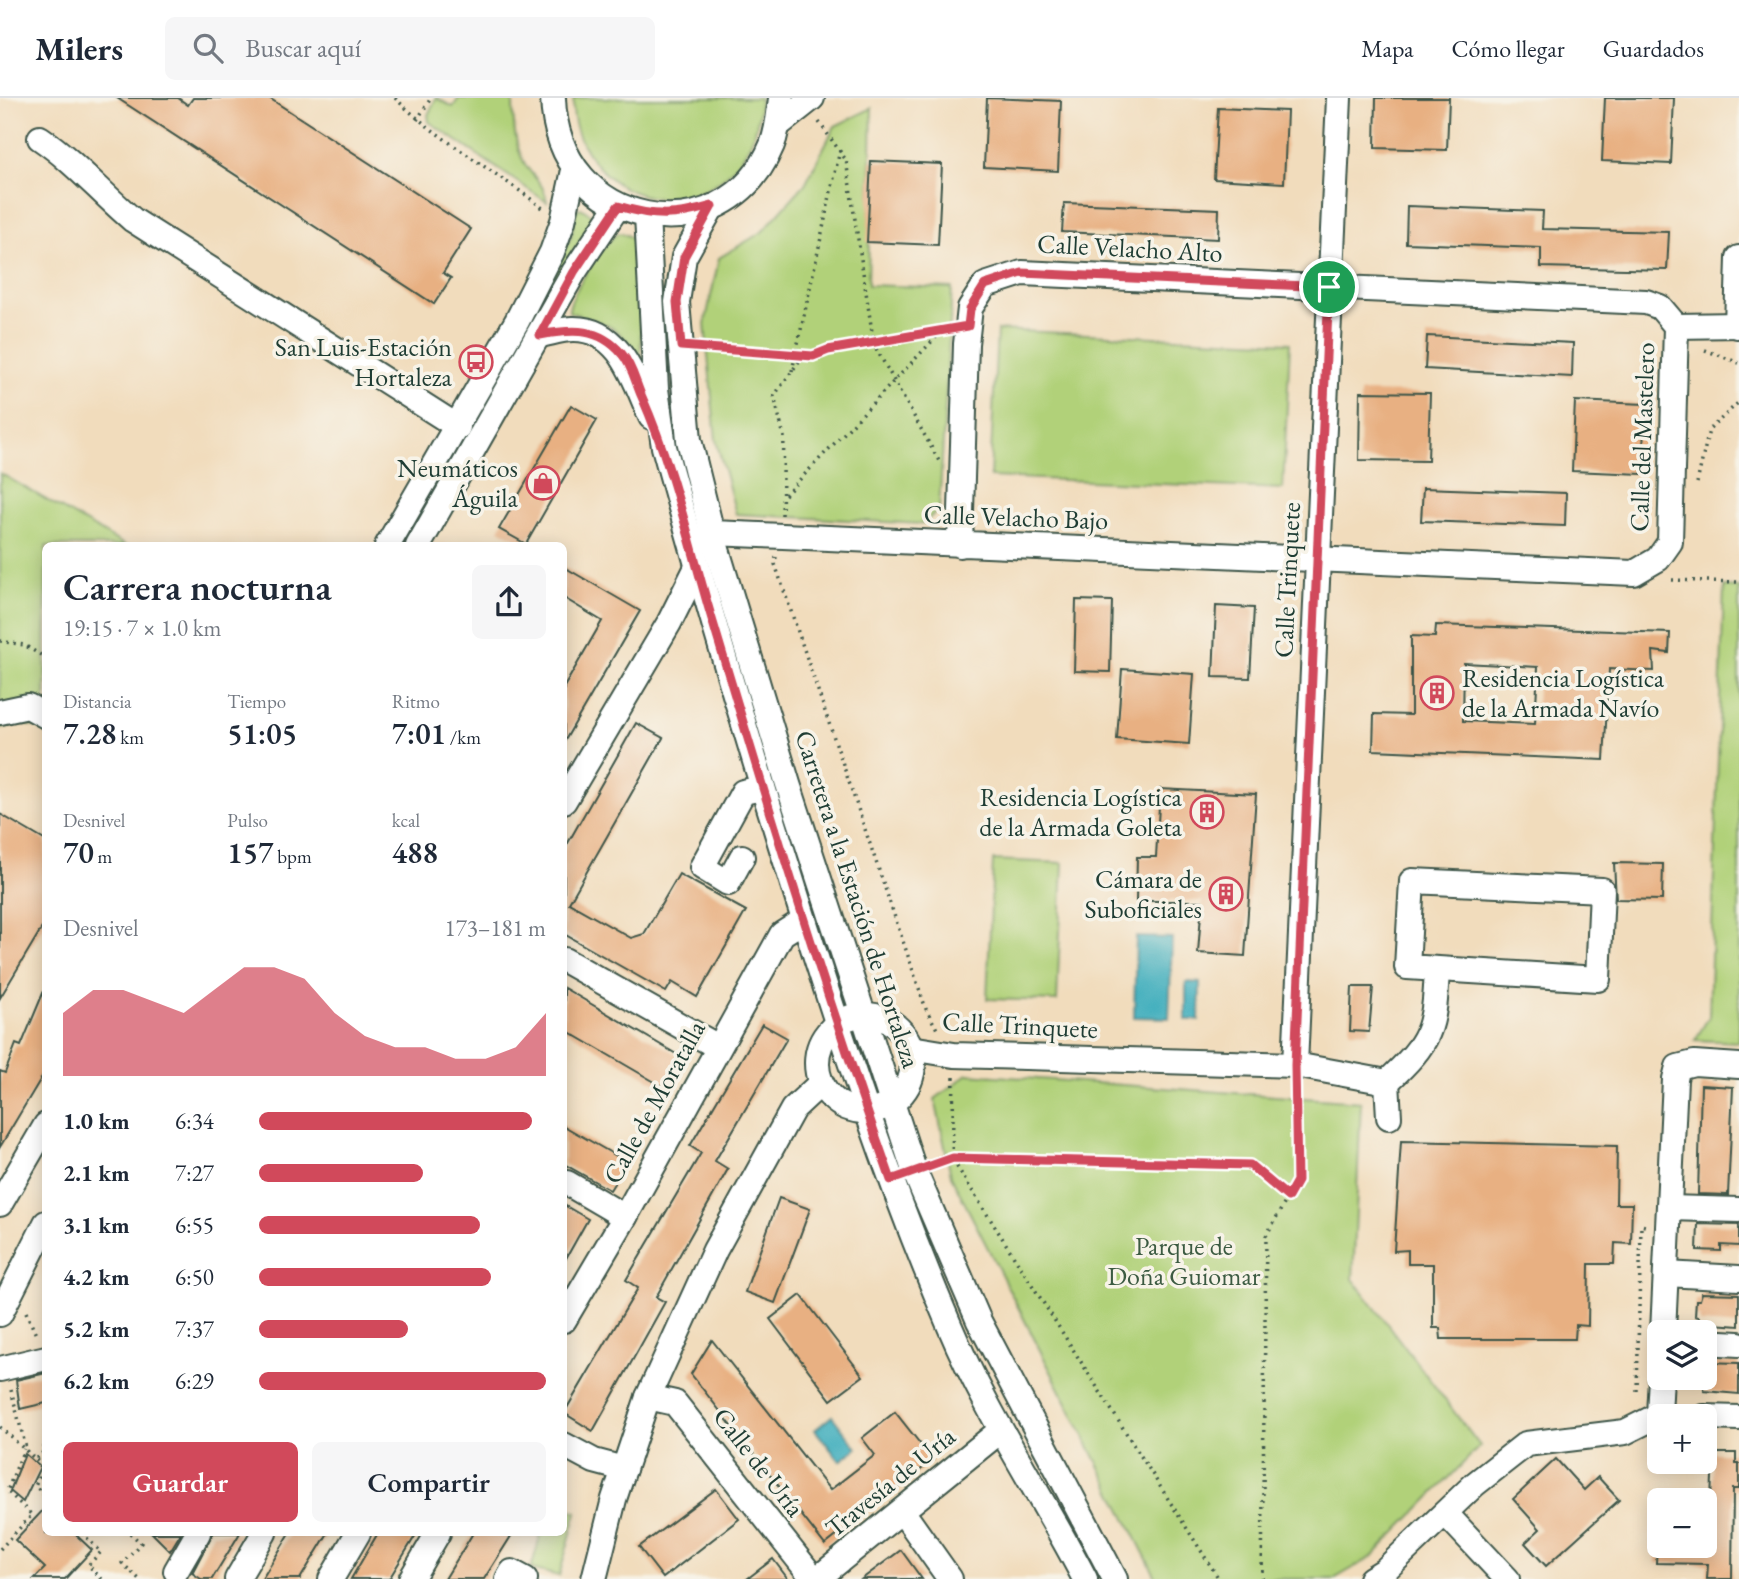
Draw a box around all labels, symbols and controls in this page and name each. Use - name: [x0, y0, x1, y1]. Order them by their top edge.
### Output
- search box: [165, 17, 655, 80]
- text: Milers: [35, 27, 123, 70]
- icon: search: [189, 29, 227, 67]
- text: Buscar aquí: [245, 31, 361, 65]
- text: Mapa: [1361, 33, 1414, 64]
- text: Cómo llegar: [1452, 33, 1565, 64]
- text: Guardados: [1603, 33, 1704, 64]
- street label: Calle Velacho Alto: [1036, 226, 1224, 270]
- pin: [1299, 257, 1359, 317]
- icon: arrive: [1310, 268, 1348, 306]
- place label: San Luis-Estación Hortaleza: [275, 330, 453, 394]
- street label: Calle del Mastelero: [1622, 342, 1662, 532]
- bus stop icon: San Luis-Estación Hortaleza: [457, 343, 495, 381]
- place label: Neumáticos Águila: [397, 451, 519, 515]
- shop icon: Neumáticos Águila: [524, 464, 562, 502]
- street label: Calle Velacho Bajo: [923, 497, 1109, 537]
- street label: Calle Trinquete: [1266, 501, 1308, 659]
- text: Carrera nocturna: [63, 562, 332, 611]
- button: share: [472, 565, 546, 639]
- text: 19:15 · 7 × 1.0 km: [63, 613, 221, 643]
- place label: Residencia Logística de la Armada Navío: [1462, 661, 1665, 725]
- building icon: Residencia Logística de la Armada Navío: [1418, 674, 1456, 712]
- text: Distancia: [63, 689, 132, 714]
- text: Tiempo: [227, 689, 286, 714]
- text: Ritmo: [392, 689, 440, 714]
- text: 7.28: [63, 714, 116, 753]
- text: 51:05: [227, 714, 297, 753]
- text: 7:01: [392, 714, 446, 753]
- text: km: [116, 725, 144, 750]
- text: /km: [446, 725, 481, 750]
- street label: Carretera a la Estación de Hortaleza: [787, 726, 929, 1073]
- place label: Residencia Logística de la Armada Goleta: [979, 780, 1183, 844]
- building icon: Residencia Logística de la Armada Goleta: [1188, 793, 1226, 831]
- text: Desnivel: [63, 808, 125, 833]
- text: Pulso: [227, 808, 268, 833]
- text: kcal: [392, 808, 420, 833]
- text: 70: [63, 833, 94, 872]
- text: 157: [227, 833, 274, 872]
- text: 488: [392, 833, 438, 872]
- text: m: [94, 844, 112, 869]
- text: bpm: [274, 844, 312, 869]
- place label: Cámara de Suboficiales: [1084, 862, 1202, 926]
- building icon: Cámara de Suboficiales: [1207, 875, 1245, 913]
- text: Desnivel: [63, 913, 139, 943]
- text: 173–181 m: [445, 913, 546, 943]
- street label: Calle Trinquete: [941, 1004, 1099, 1046]
- street label: Calle de Moratalla: [595, 1014, 713, 1190]
- text: 1.0 km: [63, 1106, 130, 1136]
- text: 6:34: [175, 1106, 214, 1136]
- text: 2.1 km: [63, 1158, 130, 1188]
- text: 7:27: [175, 1158, 214, 1188]
- text: 3.1 km: [63, 1210, 130, 1240]
- text: 6:55: [175, 1210, 214, 1240]
- park label: Parque de Doña Guiomar: [1108, 1229, 1261, 1293]
- text: 4.2 km: [63, 1262, 130, 1292]
- text: 6:50: [175, 1262, 214, 1292]
- text: 5.2 km: [63, 1314, 130, 1344]
- text: 7:37: [175, 1314, 214, 1344]
- map controls: [1647, 1320, 1717, 1558]
- button: layers: [1647, 1320, 1717, 1390]
- text: 6.2 km: [63, 1366, 130, 1396]
- text: 6:29: [175, 1366, 214, 1396]
- street label: Calle de Uría: [706, 1400, 813, 1524]
- button: +: [1647, 1404, 1717, 1474]
- street label: Travesía de Uría: [818, 1419, 962, 1545]
- button: Guardar: [63, 1442, 298, 1522]
- button: Compartir: [312, 1442, 546, 1522]
- button: −: [1647, 1488, 1717, 1558]

